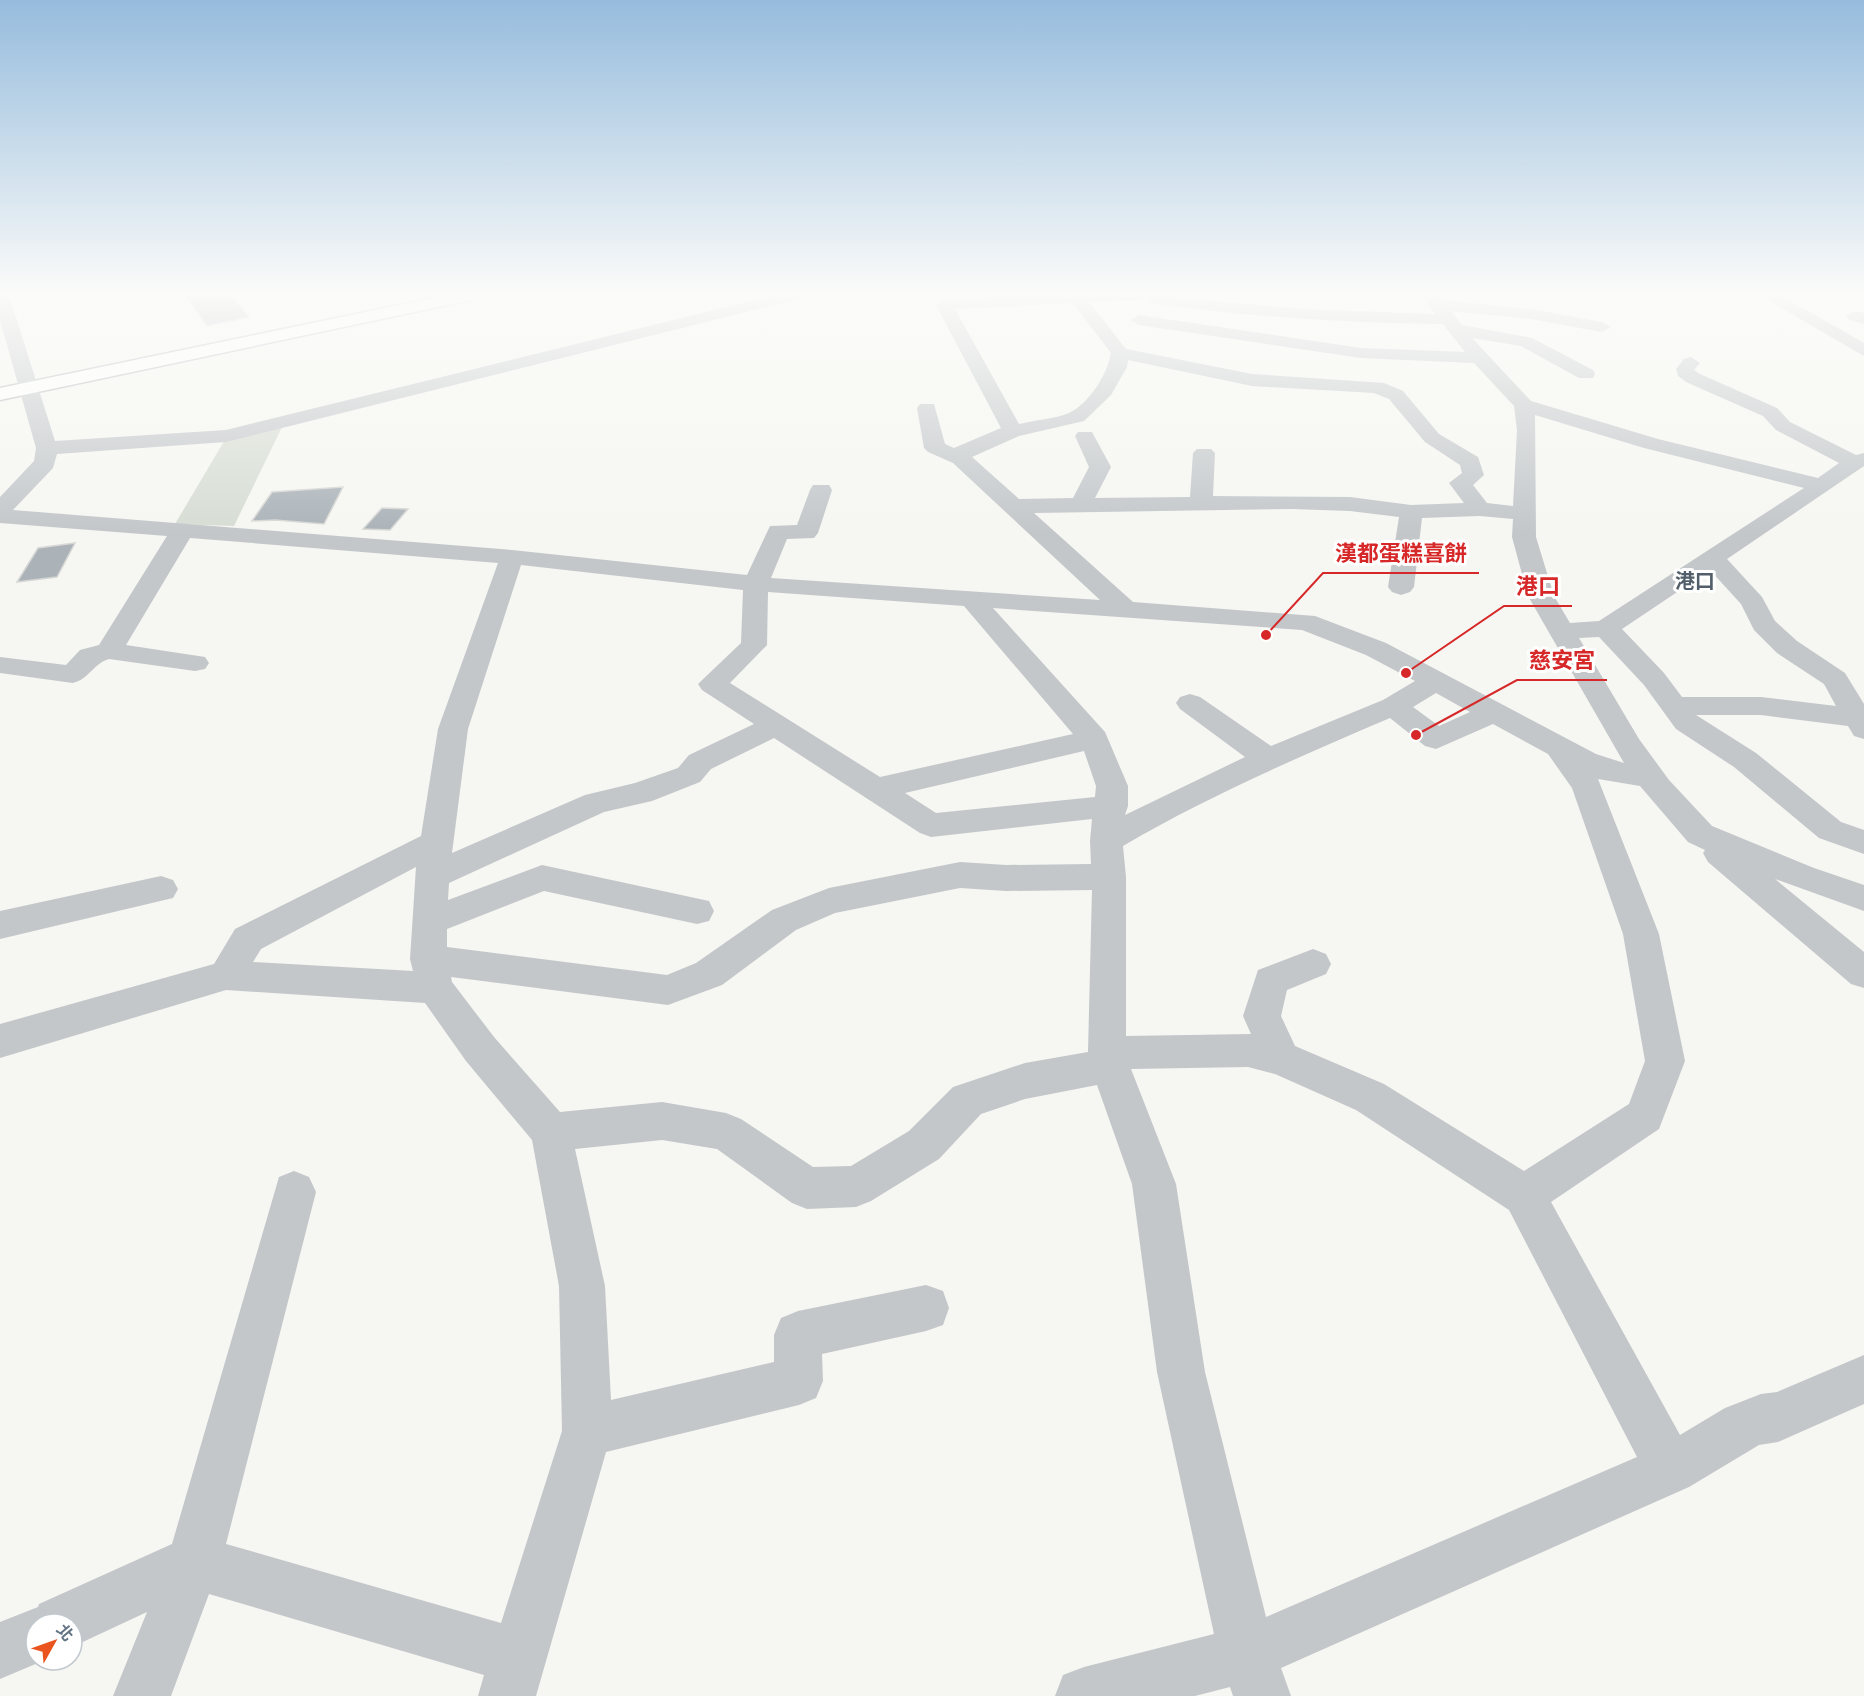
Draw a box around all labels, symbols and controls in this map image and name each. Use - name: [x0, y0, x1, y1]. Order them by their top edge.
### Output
- callout: 漢都蛋糕喜餅: [1323, 533, 1479, 573]
- text: 漢都蛋糕喜餅: [1335, 540, 1467, 567]
- callout: 港口: [1504, 566, 1572, 606]
- district label: 港口: [1675, 569, 1715, 593]
- text: 港口: [1516, 573, 1560, 600]
- callout: 慈安宮: [1517, 640, 1607, 680]
- text: 慈安宮: [1529, 647, 1595, 674]
- north arrow: [24, 1612, 84, 1672]
- text: 北: [53, 1620, 78, 1645]

